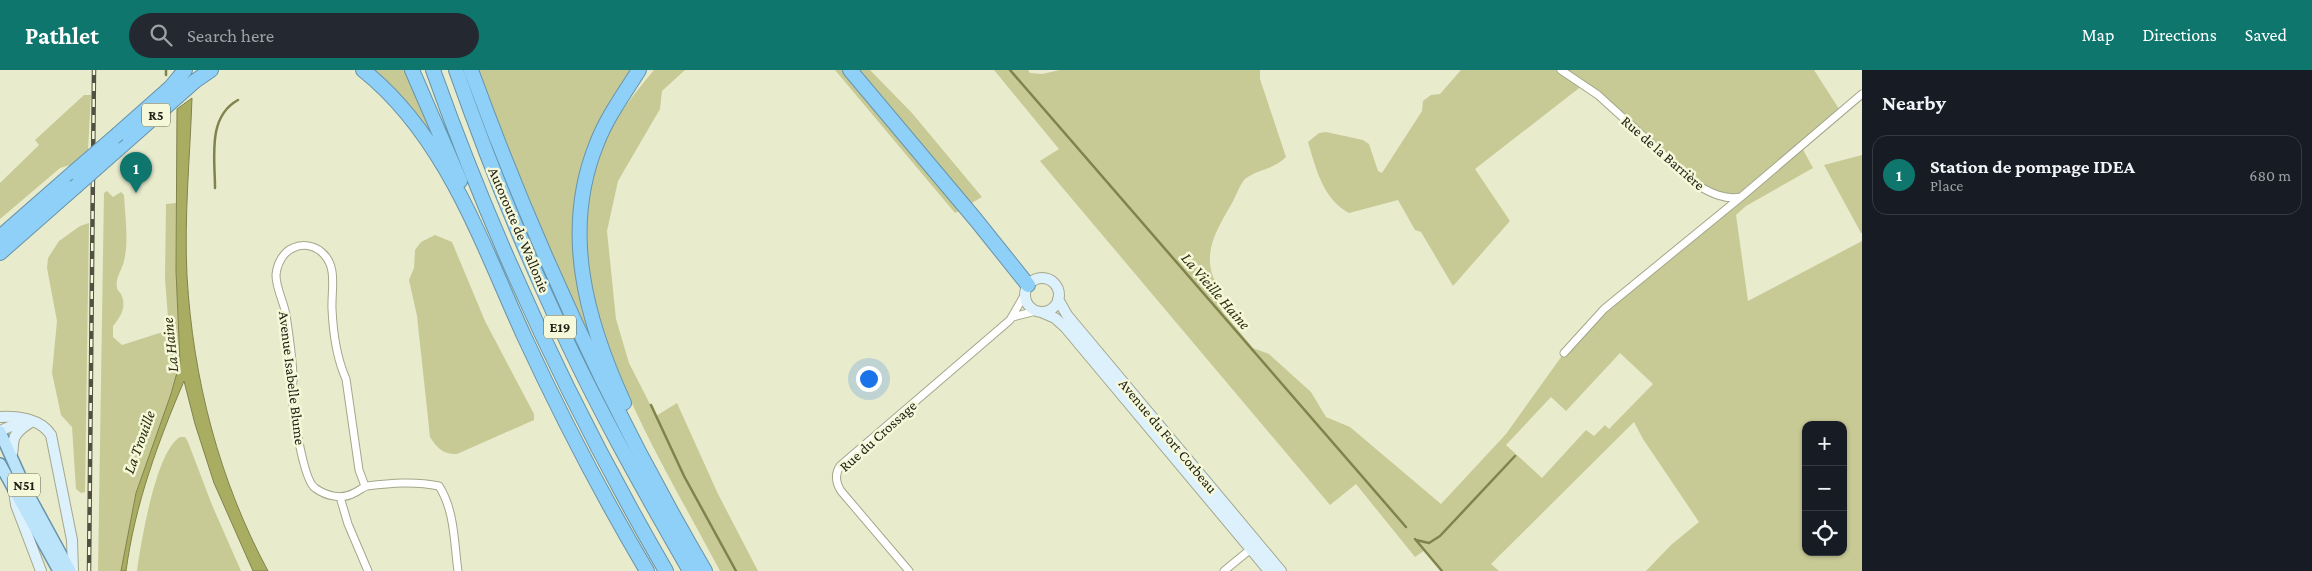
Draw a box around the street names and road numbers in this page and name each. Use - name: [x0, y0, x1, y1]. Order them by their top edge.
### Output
- road number: R5: [142, 104, 170, 126]
- street label: Rue de la Barrière: [1618, 113, 1708, 194]
- street label: Autoroute de Wallonie: [485, 165, 553, 295]
- street label: Avenue Isabelle Blume: [276, 310, 308, 446]
- road number: E19: [544, 316, 576, 338]
- street label: Avenue du Fort Corbeau: [1116, 376, 1220, 496]
- street label: Rue du Crossage: [836, 397, 921, 475]
- road number: N51: [8, 474, 40, 496]

